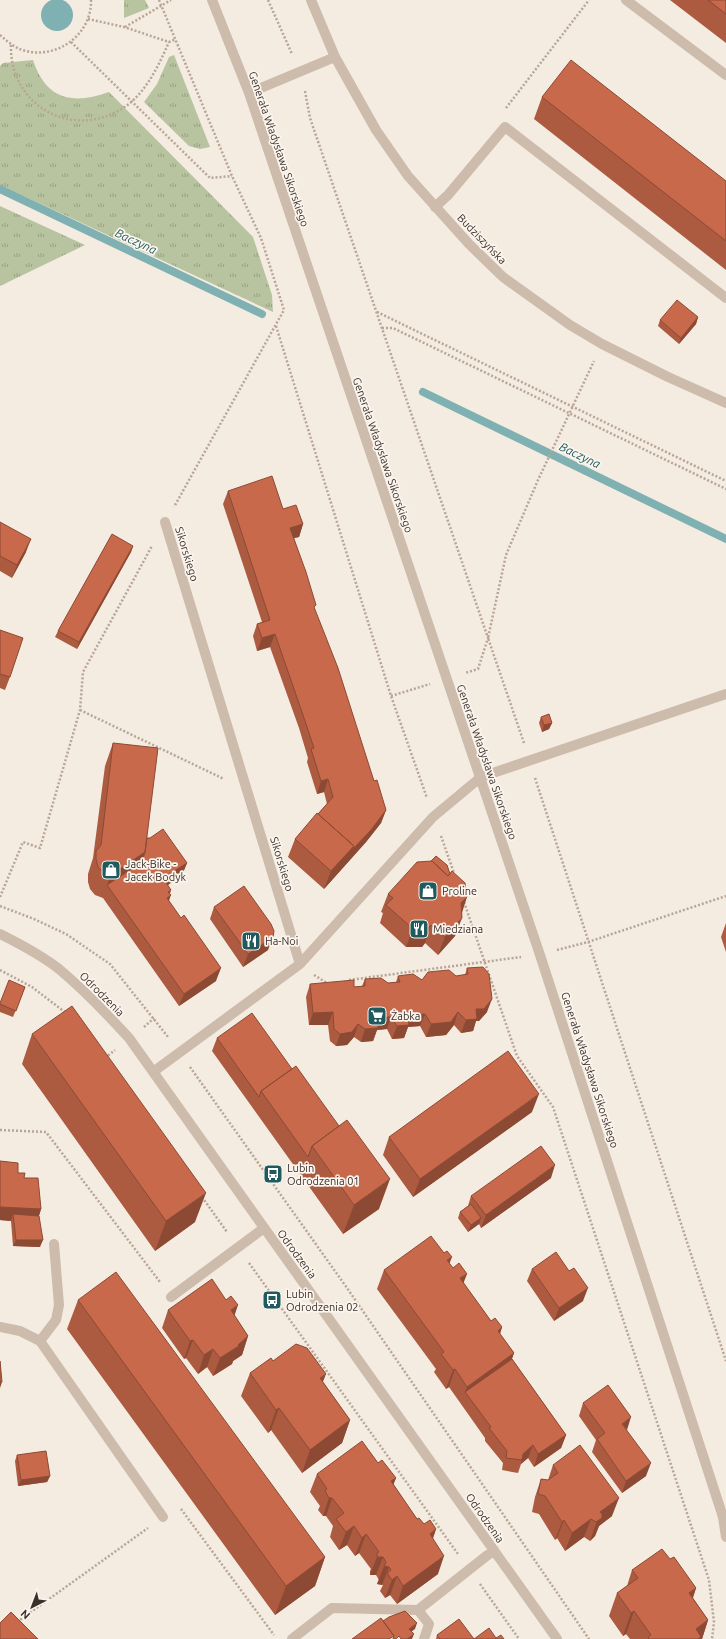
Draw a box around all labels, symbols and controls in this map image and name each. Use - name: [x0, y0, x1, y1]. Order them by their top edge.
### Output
- street label: Generała Władysława Sikorskiego: [247, 70, 311, 228]
- street label: Budziszyńska: [455, 212, 509, 266]
- water label: Baczyna: [113, 226, 159, 256]
- street label: Generała Władysława Sikorskiego: [351, 376, 415, 534]
- water label: Baczyna: [557, 439, 603, 471]
- street label: Sikorskiego: [173, 525, 201, 583]
- street label: Generała Władysława Sikorskiego: [455, 683, 519, 841]
- street label: Sikorskiego: [268, 835, 296, 893]
- place label: Jack-Bike - Jacek Bodyk: [125, 858, 186, 883]
- shop icon: Jack-Bike - Jacek Bodyk: [100, 859, 122, 881]
- shop icon: Proline: [417, 880, 439, 902]
- place label: Proline: [442, 885, 477, 897]
- restaurant icon: Miedziana: [408, 918, 430, 940]
- place label: Miedziana: [433, 923, 483, 935]
- restaurant icon: Ha-Noi: [240, 930, 262, 952]
- place label: Ha-Noi: [265, 935, 298, 947]
- street label: Odrodzenia: [77, 969, 127, 1019]
- street label: Generała Władysława Sikorskiego: [559, 990, 621, 1150]
- supermarket icon: Żabka: [366, 1005, 388, 1027]
- place label: Żabka: [391, 1010, 421, 1022]
- place label: Lubin Odrodzenia 01: [287, 1162, 360, 1187]
- bus stop icon: Lubin Odrodzenia 01: [262, 1163, 284, 1185]
- street label: Odrodzenia: [275, 1227, 319, 1281]
- place label: Lubin Odrodzenia 02: [286, 1288, 359, 1313]
- bus stop icon: Lubin Odrodzenia 02: [261, 1289, 283, 1311]
- street label: Odrodzenia: [464, 1491, 506, 1545]
- north arrow: [12, 1587, 52, 1627]
- text: N: [18, 1607, 32, 1622]

